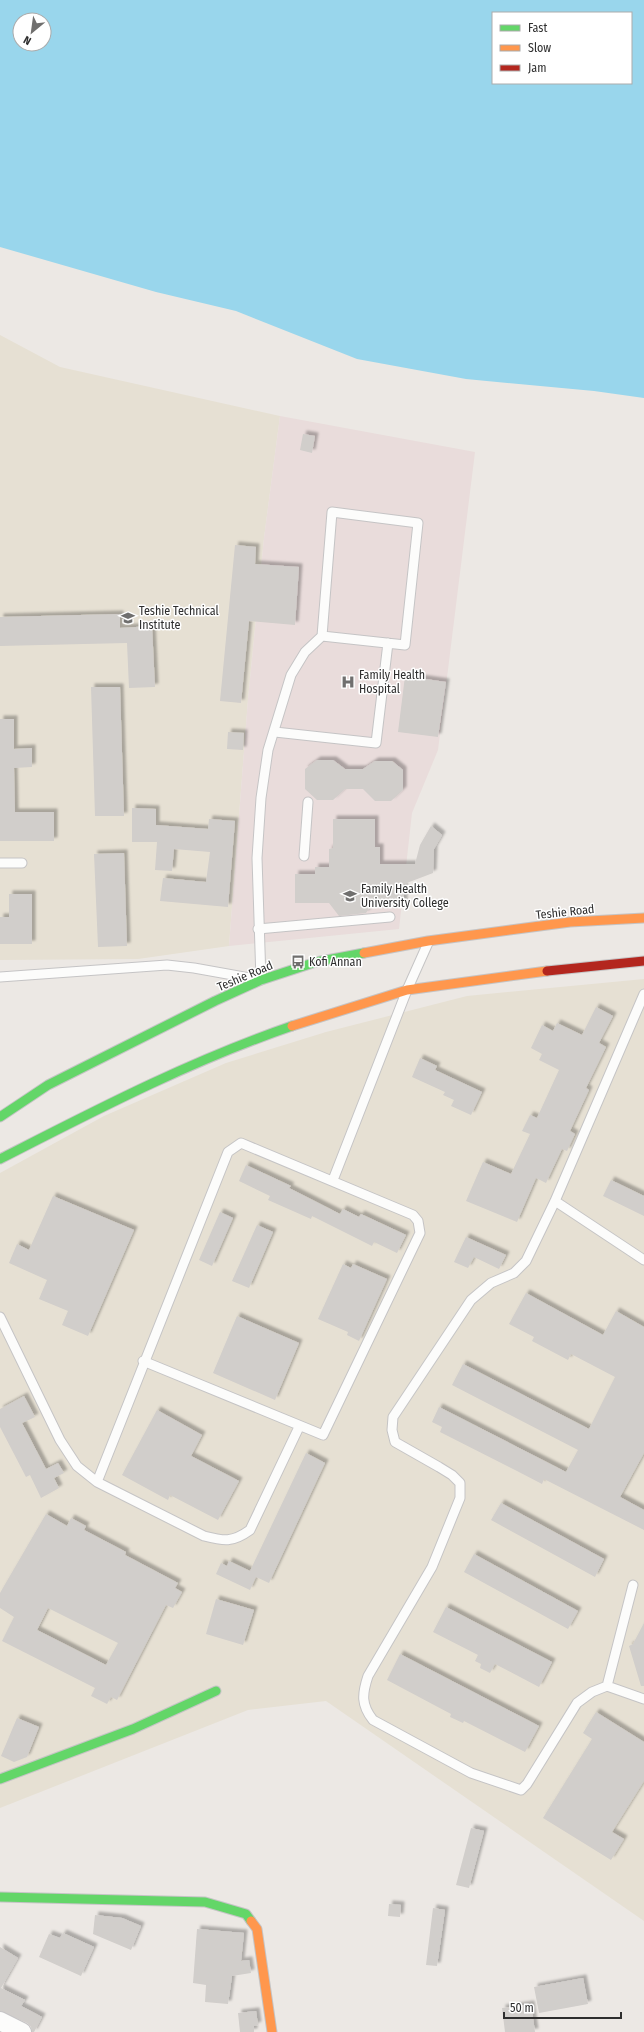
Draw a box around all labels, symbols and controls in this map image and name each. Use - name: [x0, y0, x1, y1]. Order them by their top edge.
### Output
- north arrow: [12, 12, 52, 52]
- legend: [492, 12, 632, 84]
- text: Fast: [528, 21, 547, 35]
- text: N: [21, 33, 33, 48]
- text: Slow: [528, 41, 551, 55]
- text: Jam: [528, 61, 546, 75]
- place label: Teshie Technical Institute: [139, 604, 219, 632]
- school or university icon: Teshie Technical Institute: [120, 610, 136, 626]
- place label: Family Health Hospital: [359, 668, 425, 696]
- hospital icon: Family Health Hospital: [340, 674, 356, 690]
- place label: Family Health University College: [361, 882, 449, 910]
- school or university icon: Family Health University College: [342, 888, 358, 904]
- street label: Teshie Road: [535, 902, 595, 922]
- bus stop icon: Kofi Annan: [290, 954, 306, 970]
- place label: Kofi Annan: [309, 955, 362, 969]
- street label: Teshie Road: [215, 958, 275, 994]
- scale bar: [504, 1994, 621, 2020]
- text: 50 m: [510, 2001, 534, 2015]

